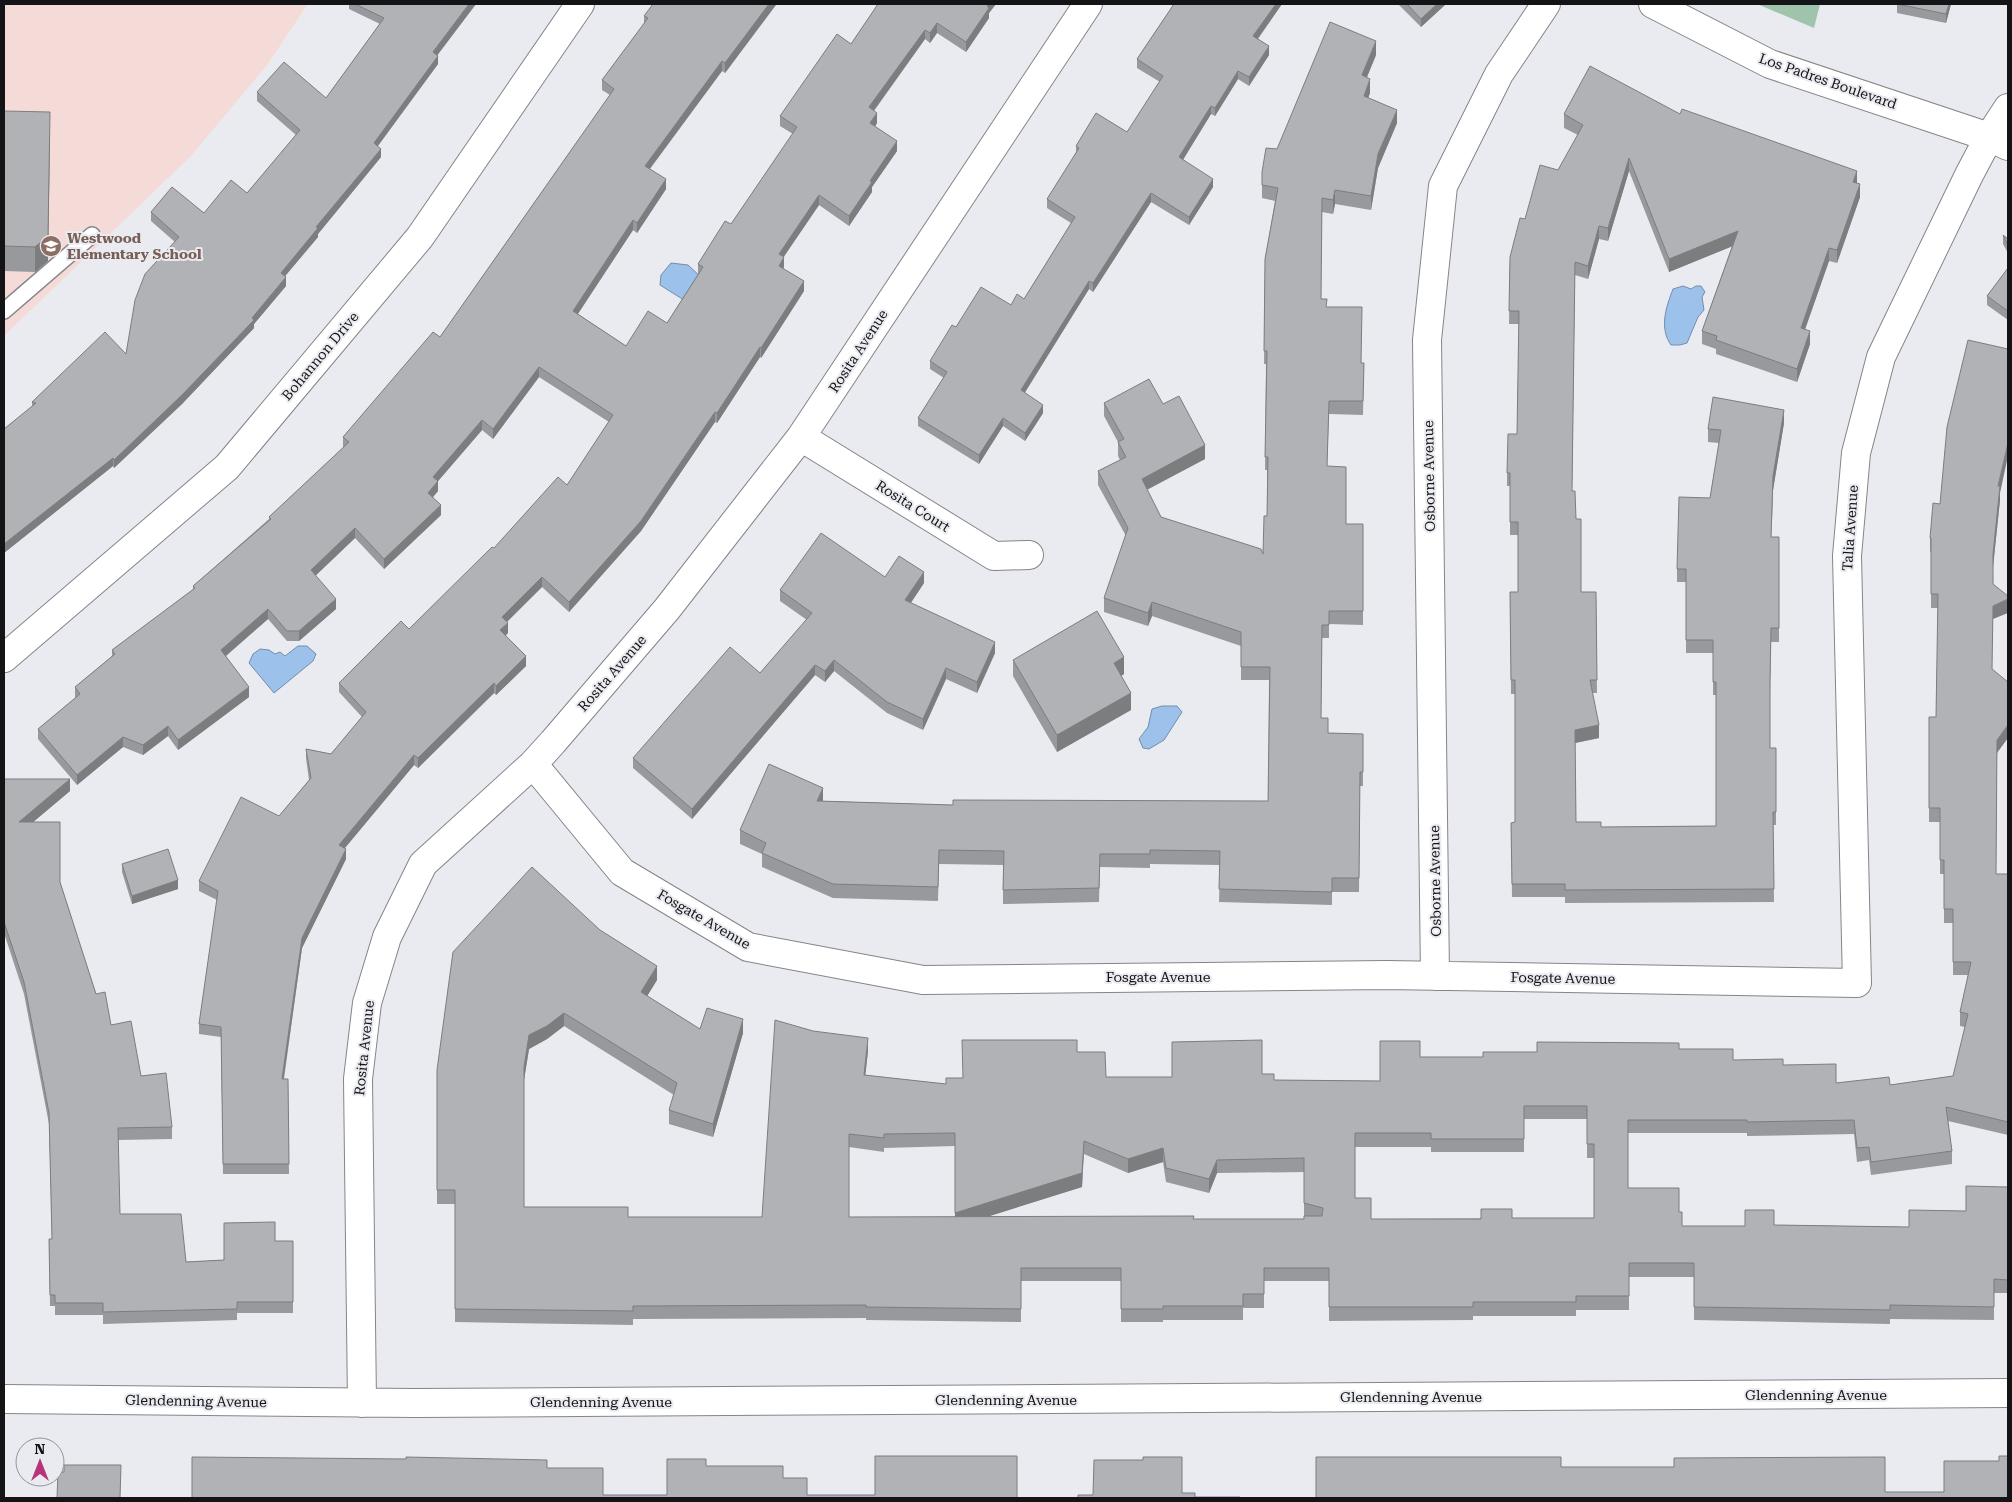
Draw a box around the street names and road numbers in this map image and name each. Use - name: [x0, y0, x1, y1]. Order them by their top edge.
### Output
- street label: Los Padres Boulevard: [1757, 50, 1899, 112]
- street label: Rosita Avenue: [825, 306, 891, 395]
- street label: Bohannon Drive: [278, 308, 362, 403]
- street label: Osborne Avenue: [1420, 420, 1438, 532]
- street label: Rosita Court: [873, 477, 953, 535]
- street label: Talia Avenue: [1839, 484, 1861, 572]
- street label: Rosita Avenue: [575, 631, 650, 714]
- street label: Osborne Avenue: [1426, 825, 1444, 937]
- street label: Fosgate Avenue: [655, 886, 754, 952]
- street label: Fosgate Avenue: [1106, 969, 1211, 985]
- street label: Fosgate Avenue: [1511, 969, 1616, 987]
- street label: Rosita Avenue: [351, 999, 377, 1096]
- street label: Glendenning Avenue: [1745, 1387, 1887, 1403]
- street label: Glendenning Avenue: [1340, 1389, 1482, 1405]
- street label: Glendenning Avenue: [125, 1392, 267, 1410]
- street label: Glendenning Avenue: [935, 1392, 1077, 1408]
- street label: Glendenning Avenue: [530, 1394, 672, 1410]

